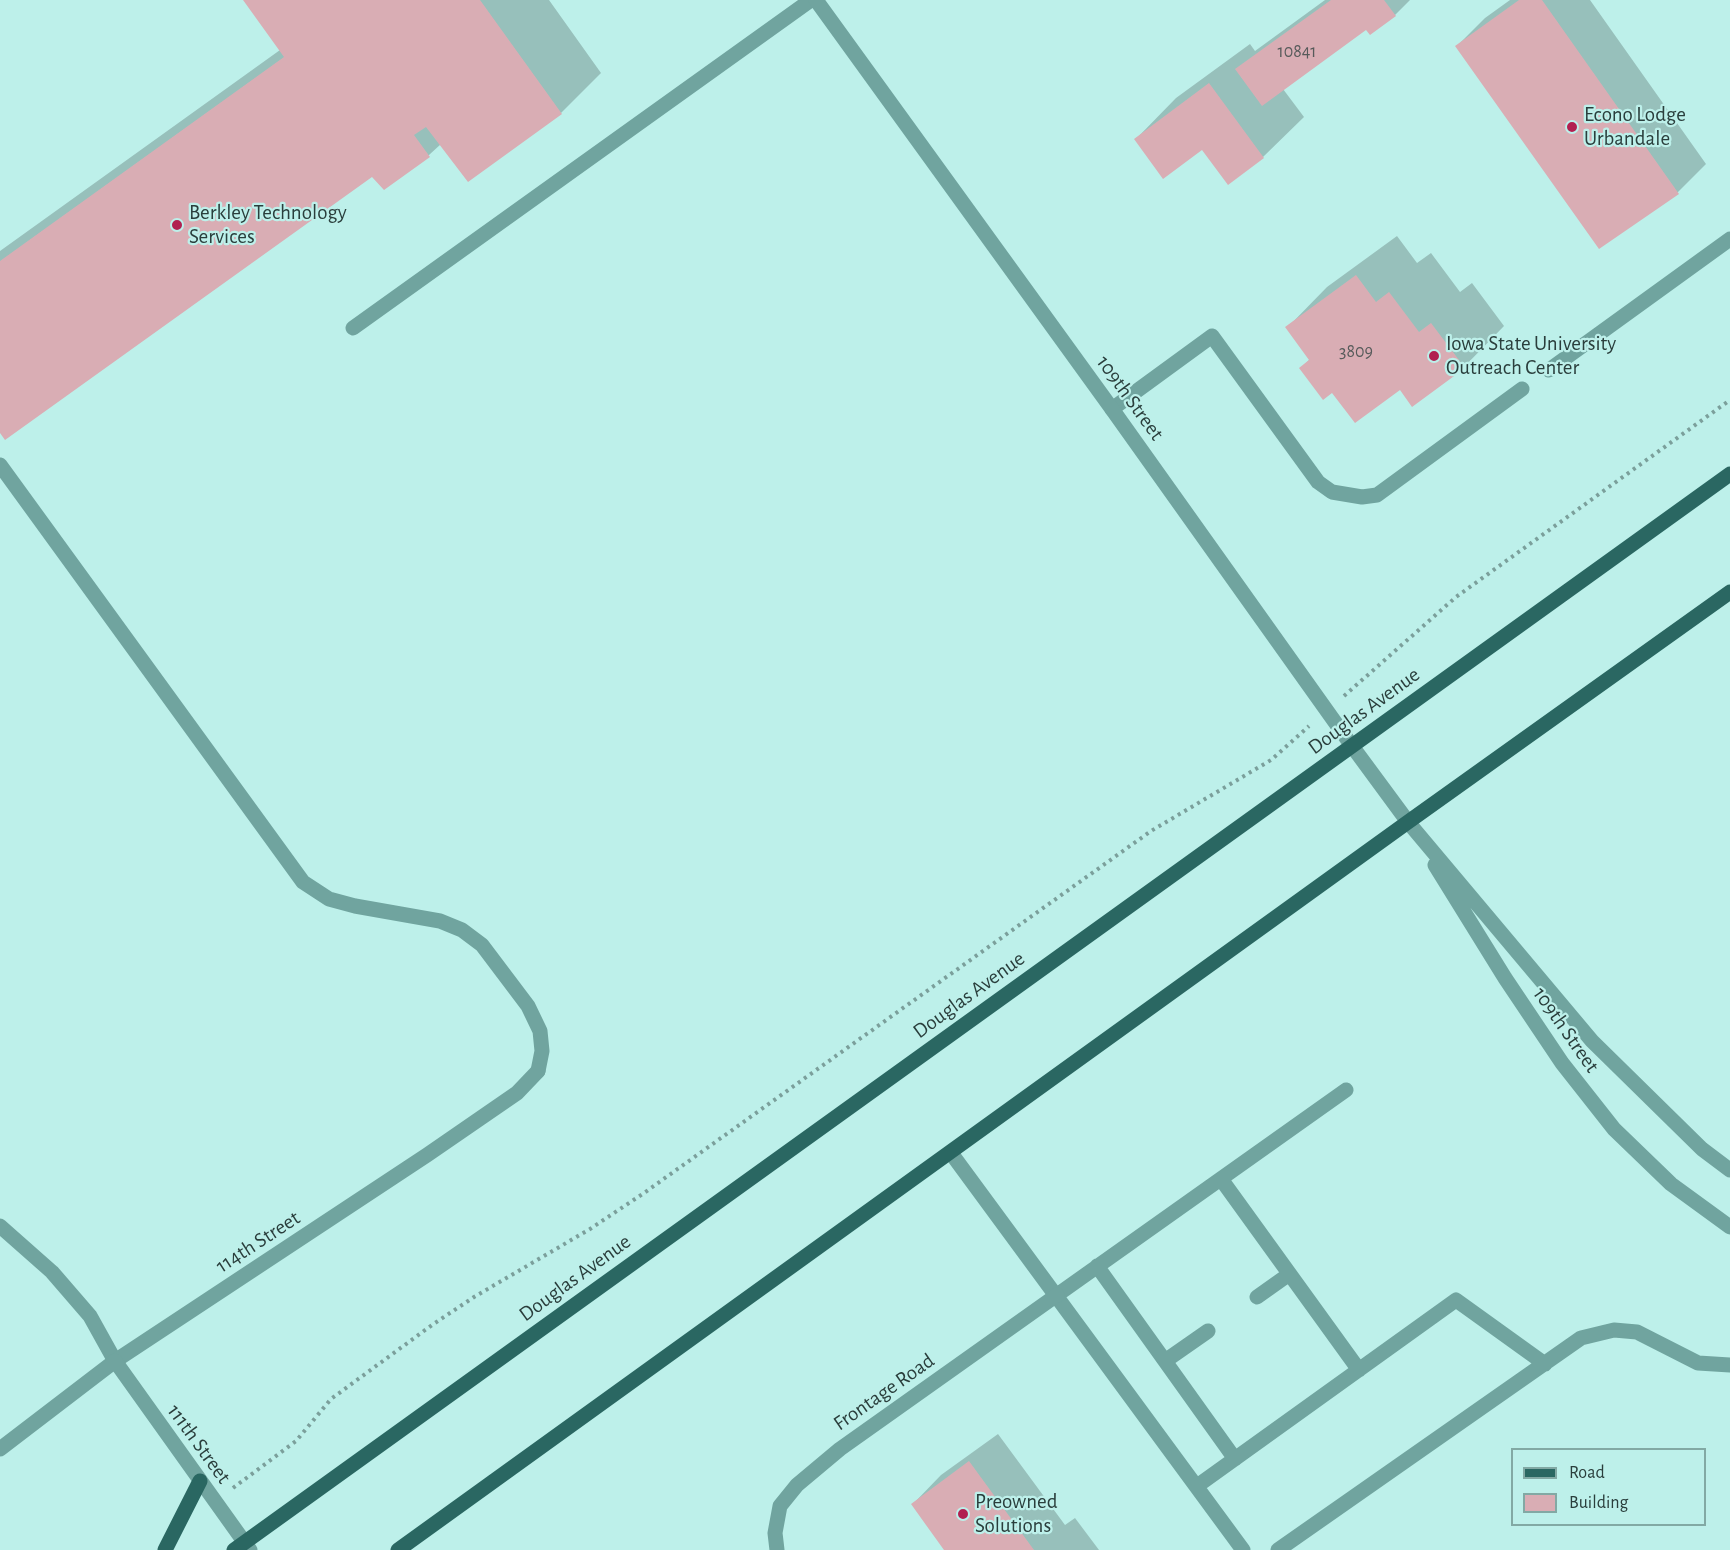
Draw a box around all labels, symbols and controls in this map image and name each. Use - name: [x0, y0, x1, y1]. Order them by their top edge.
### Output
- house number: 10841: [1277, 41, 1317, 63]
- place label: Econo Lodge Urbandale: [1584, 102, 1686, 152]
- marker: Econo Lodge Urbandale: [1565, 120, 1579, 134]
- place label: Berkley Technology Services: [189, 200, 347, 250]
- marker: Berkley Technology Services: [170, 218, 184, 232]
- place label: Iowa State University Outreach Center: [1446, 331, 1616, 381]
- house number: 3809: [1339, 341, 1373, 363]
- marker: Iowa State University Outreach Center: [1427, 349, 1441, 363]
- street label: 109th Street: [1091, 351, 1169, 445]
- street label: Douglas Avenue: [1303, 662, 1425, 760]
- street label: Douglas Avenue: [908, 946, 1030, 1044]
- street label: 109th Street: [1527, 982, 1605, 1078]
- street label: 114th Street: [211, 1206, 305, 1278]
- street label: Douglas Avenue: [514, 1229, 636, 1327]
- street label: Frontage Road: [829, 1348, 939, 1436]
- street label: 111th Street: [162, 1399, 236, 1489]
- legend: [1511, 1448, 1706, 1526]
- text: Road: [1569, 1464, 1605, 1482]
- place label: Preowned Solutions: [975, 1489, 1058, 1539]
- text: Building: [1569, 1494, 1628, 1512]
- marker: Preowned Solutions: [956, 1507, 970, 1521]

